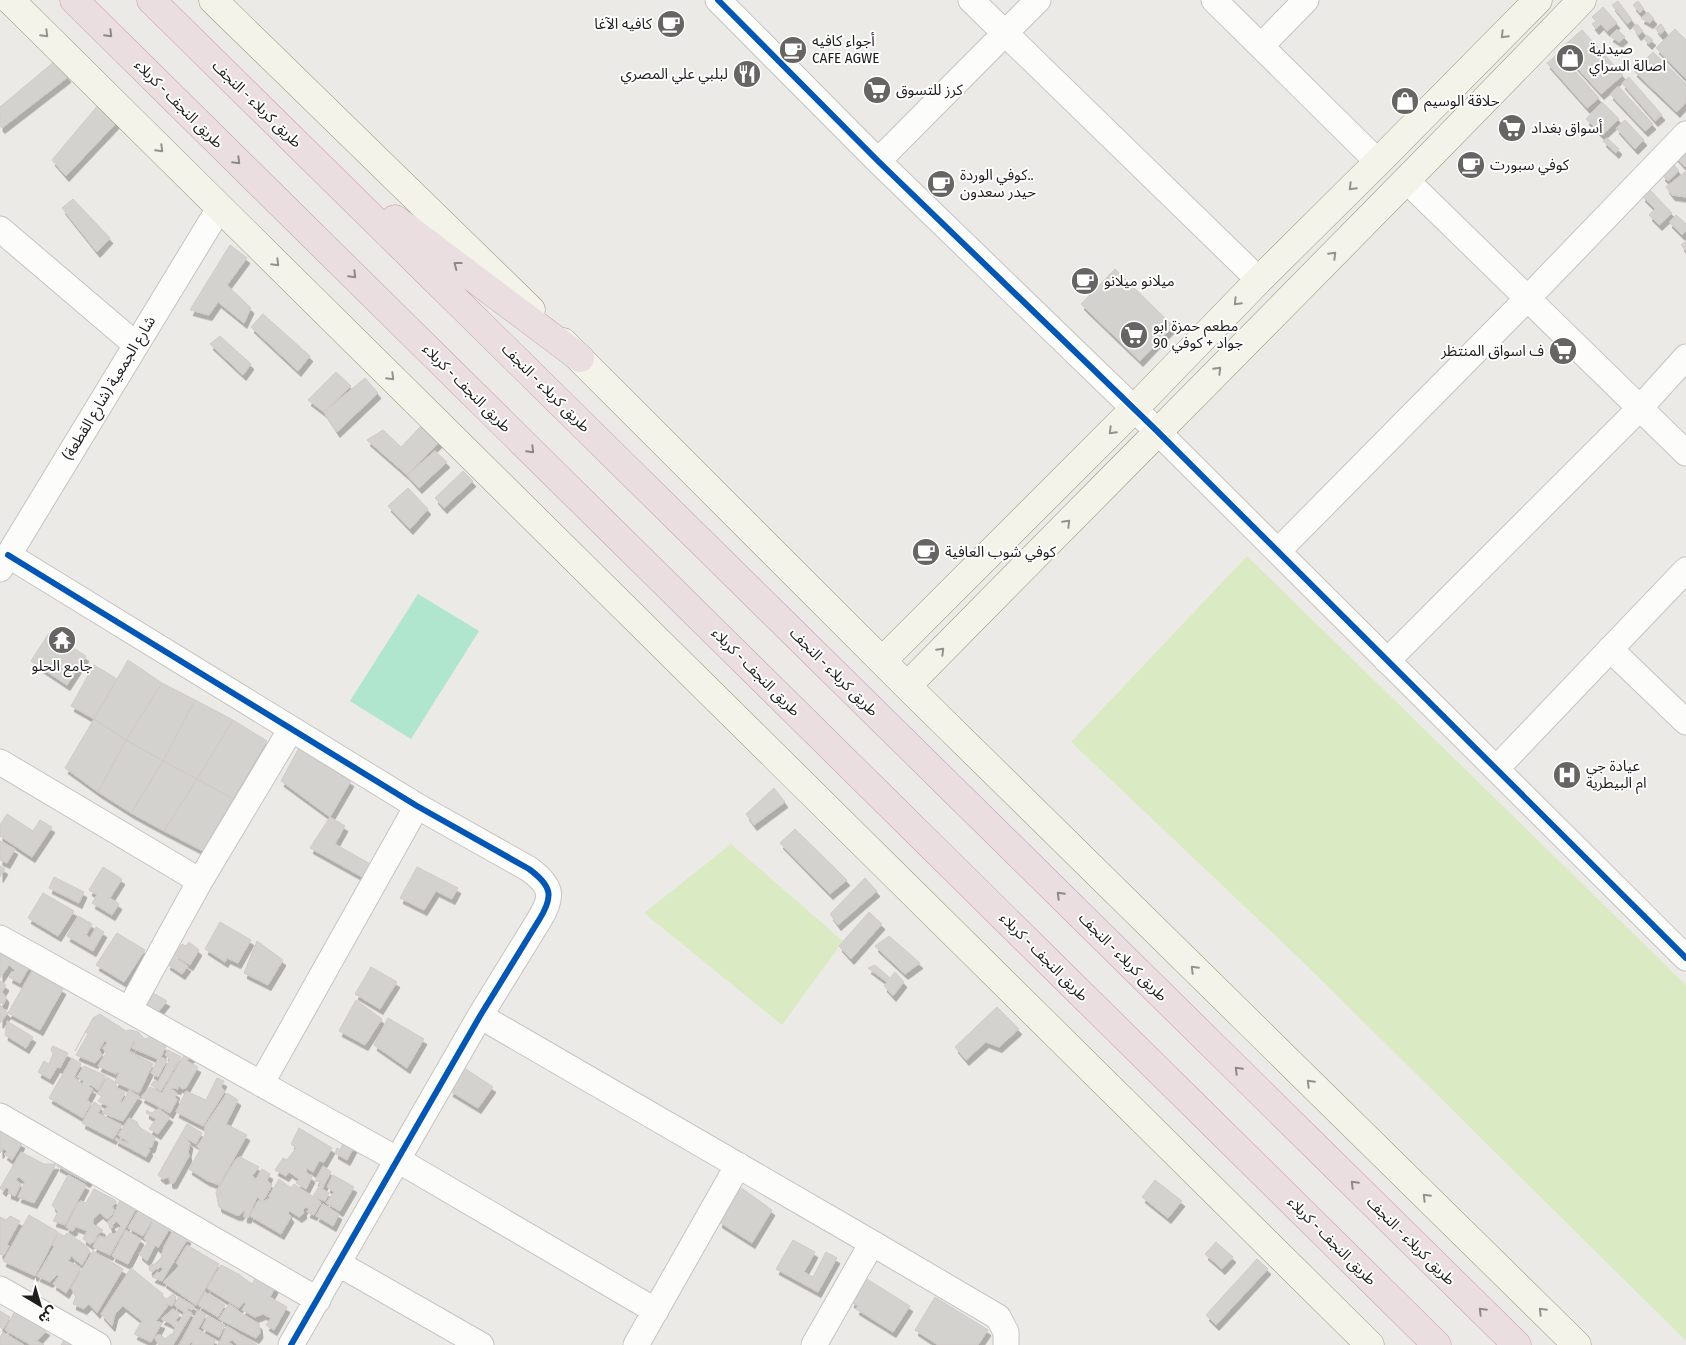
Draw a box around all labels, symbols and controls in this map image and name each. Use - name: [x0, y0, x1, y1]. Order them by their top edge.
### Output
- cafe icon: كافيه الآغا: [656, 9, 686, 39]
- place label: كافيه الآغا: [594, 15, 653, 33]
- one-way arrow: [39, 28, 48, 37]
- one-way arrow: [103, 28, 112, 37]
- one-way arrow: [1501, 29, 1510, 38]
- place label: أجواء كافيه CAFE AGWE: [812, 32, 879, 67]
- cafe icon: أجواء كافيه CAFE AGWE: [778, 35, 808, 65]
- place label: صيدلية اصالة السراي: [1589, 40, 1666, 77]
- shop icon: صيدلية اصالة السراي: [1555, 43, 1585, 73]
- street label: طريق النجف - کربلاء: [130, 56, 227, 153]
- street label: طريق کربلاء - النجف: [208, 57, 306, 152]
- restaurant icon: لبلبي علي المصري: [732, 59, 762, 89]
- place label: لبلبي علي المصري: [620, 65, 728, 85]
- supermarket icon: كرز للتسوق: [862, 75, 892, 105]
- place label: كرز للتسوق: [896, 81, 963, 99]
- shop icon: حلاقة الوسيم: [1390, 86, 1420, 116]
- place label: حلاقة الوسيم: [1424, 92, 1500, 112]
- supermarket icon: أسواق بغداد: [1497, 113, 1527, 143]
- place label: أسواق بغداد: [1531, 119, 1603, 137]
- one-way arrow: [155, 143, 164, 152]
- cafe icon: كوفي سبورت: [1456, 150, 1486, 180]
- one-way arrow: [231, 155, 240, 164]
- place label: كوفي سبورت: [1490, 156, 1570, 176]
- place label: كوفي الوردة.. حيدر سعدون: [960, 166, 1036, 201]
- cafe icon: كوفي الوردة.. حيدر سعدون: [926, 169, 956, 199]
- one-way arrow: [1349, 182, 1358, 191]
- one-way arrow: [1327, 252, 1336, 261]
- one-way arrow: [270, 257, 279, 266]
- one-way arrow: [454, 263, 463, 271]
- cafe icon: ميلانو ميلانو: [1070, 266, 1100, 296]
- one-way arrow: [347, 269, 356, 278]
- place label: ميلانو ميلانو: [1104, 272, 1175, 290]
- one-way arrow: [1234, 296, 1243, 305]
- street label: شارع الجمعية (شارع القطعة): [59, 312, 162, 465]
- place label: مطعم حمزة ابو جواد + كوفي 90: [1153, 317, 1243, 354]
- supermarket icon: مطعم حمزة ابو جواد + كوفي 90: [1119, 320, 1149, 350]
- supermarket icon: ف اسواق المنتظر: [1548, 336, 1578, 366]
- street label: طريق النجف - کربلاء: [418, 340, 515, 437]
- street label: طريق کربلاء - النجف: [497, 340, 594, 437]
- place label: ف اسواق المنتظر: [1440, 342, 1544, 360]
- one-way arrow: [1213, 367, 1222, 376]
- one-way arrow: [386, 371, 395, 380]
- one-way arrow: [1109, 425, 1118, 434]
- one-way arrow: [525, 445, 534, 454]
- one-way arrow: [1061, 519, 1070, 528]
- cafe icon: كوفي شوب العافية: [911, 537, 941, 567]
- place label: كوفي شوب العافية: [945, 543, 1057, 563]
- street label: طريق النجف - کربلاء: [707, 624, 804, 721]
- street label: طريق کربلاء - النجف: [785, 624, 882, 721]
- temple icon: جامع الحلو: [47, 625, 77, 655]
- one-way arrow: [935, 648, 944, 657]
- place label: جامع الحلو: [31, 657, 93, 678]
- place label: عيادة جي ام البيطرية: [1586, 757, 1646, 794]
- hospital icon: عيادة جي ام البيطرية: [1552, 760, 1582, 790]
- one-way arrow: [1057, 892, 1066, 901]
- street label: طريق النجف - کربلاء: [995, 909, 1092, 1006]
- street label: طريق کربلاء - النجف: [1074, 909, 1171, 1006]
- one-way arrow: [1191, 966, 1200, 975]
- one-way arrow: [1235, 1067, 1244, 1076]
- one-way arrow: [1307, 1080, 1316, 1089]
- one-way arrow: [1351, 1181, 1360, 1190]
- street label: طريق النجف - کربلاء: [1283, 1193, 1380, 1290]
- street label: طريق کربلاء - النجف: [1362, 1193, 1459, 1290]
- one-way arrow: [1423, 1194, 1432, 1203]
- north arrow: [15, 1280, 65, 1330]
- text: ش: [35, 1302, 60, 1327]
- one-way arrow: [1479, 1308, 1488, 1317]
- one-way arrow: [1539, 1308, 1548, 1317]

